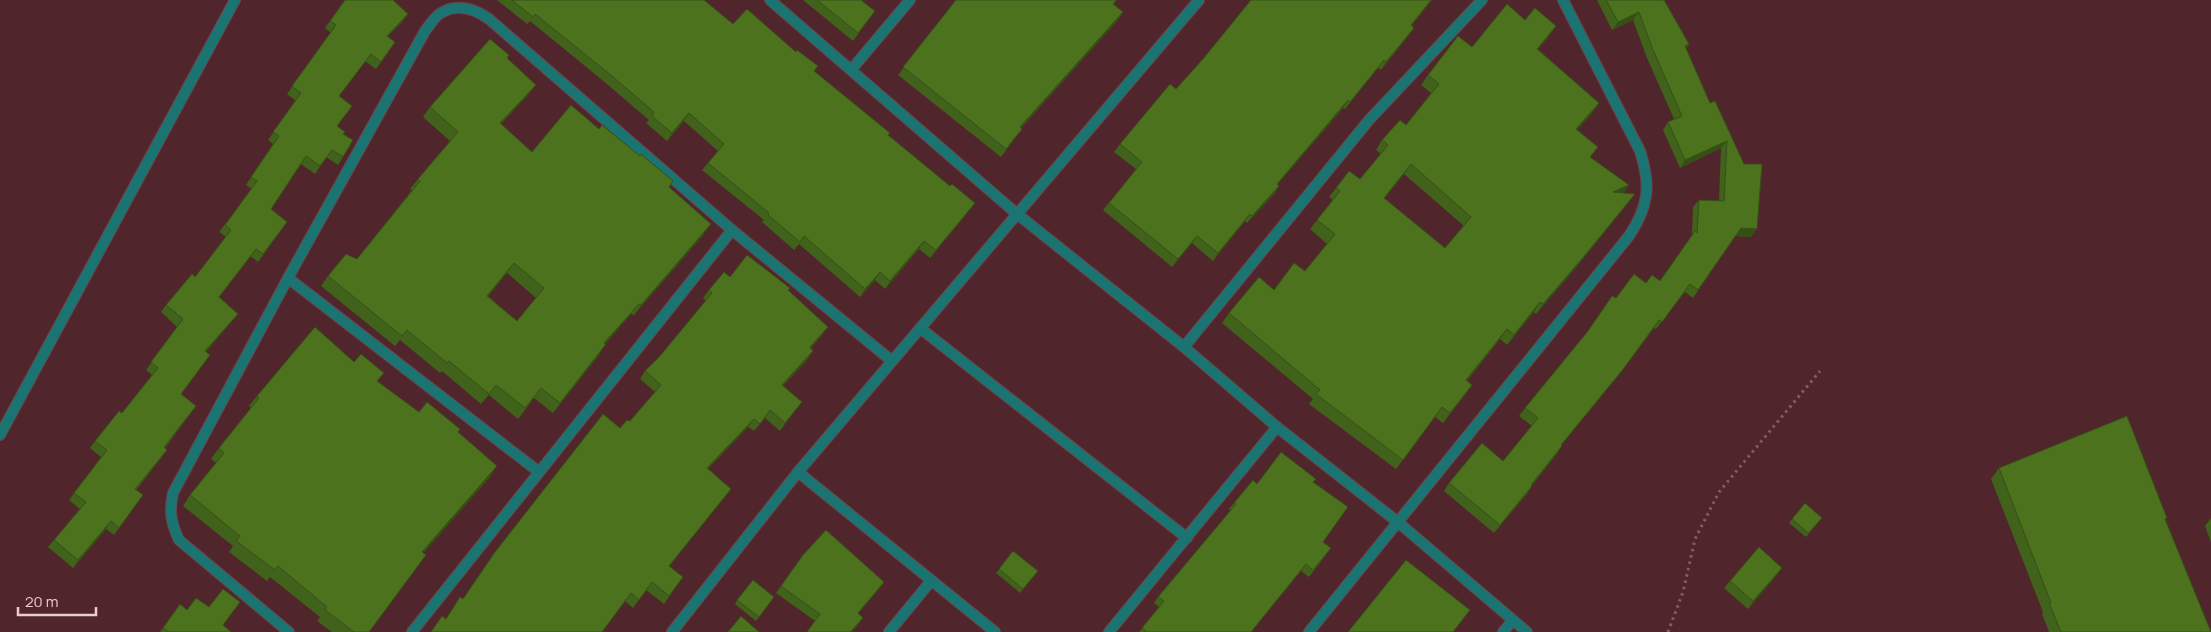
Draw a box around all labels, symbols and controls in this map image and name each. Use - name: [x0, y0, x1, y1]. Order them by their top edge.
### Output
- scale bar: [18, 584, 95, 616]
- text: 20 m: [25, 591, 58, 612]

